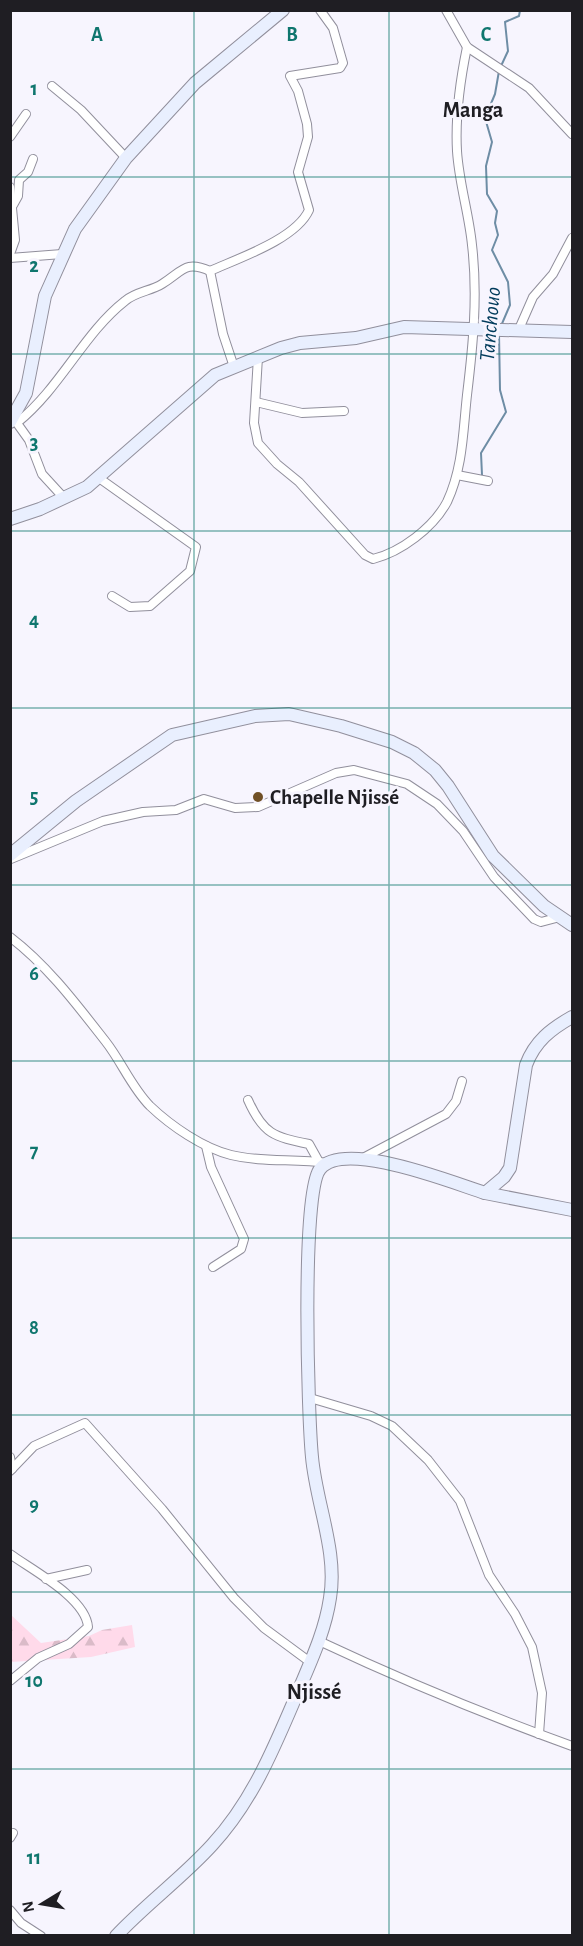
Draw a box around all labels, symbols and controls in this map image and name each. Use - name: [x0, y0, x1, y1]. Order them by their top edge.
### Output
- text: A: [91, 25, 103, 45]
- text: B: [286, 25, 298, 45]
- text: C: [481, 25, 492, 45]
- text: 1: [30, 79, 38, 99]
- district label: Manga: [443, 99, 504, 121]
- text: 2: [29, 256, 39, 276]
- water label: Tanchouo: [476, 286, 504, 362]
- text: 3: [30, 433, 38, 453]
- text: 4: [29, 610, 39, 630]
- text: 5: [30, 787, 38, 807]
- place label: Chapelle Njissé: [270, 787, 399, 808]
- marker: Chapelle Njissé: [251, 790, 265, 804]
- text: 6: [29, 964, 39, 984]
- text: 7: [30, 1141, 39, 1161]
- text: 8: [29, 1318, 39, 1338]
- text: 9: [29, 1495, 39, 1515]
- text: 10: [25, 1671, 43, 1691]
- district label: Njissé: [287, 1681, 341, 1704]
- text: 11: [27, 1848, 41, 1868]
- north arrow: [12, 1874, 72, 1934]
- text: N: [19, 1900, 37, 1914]

